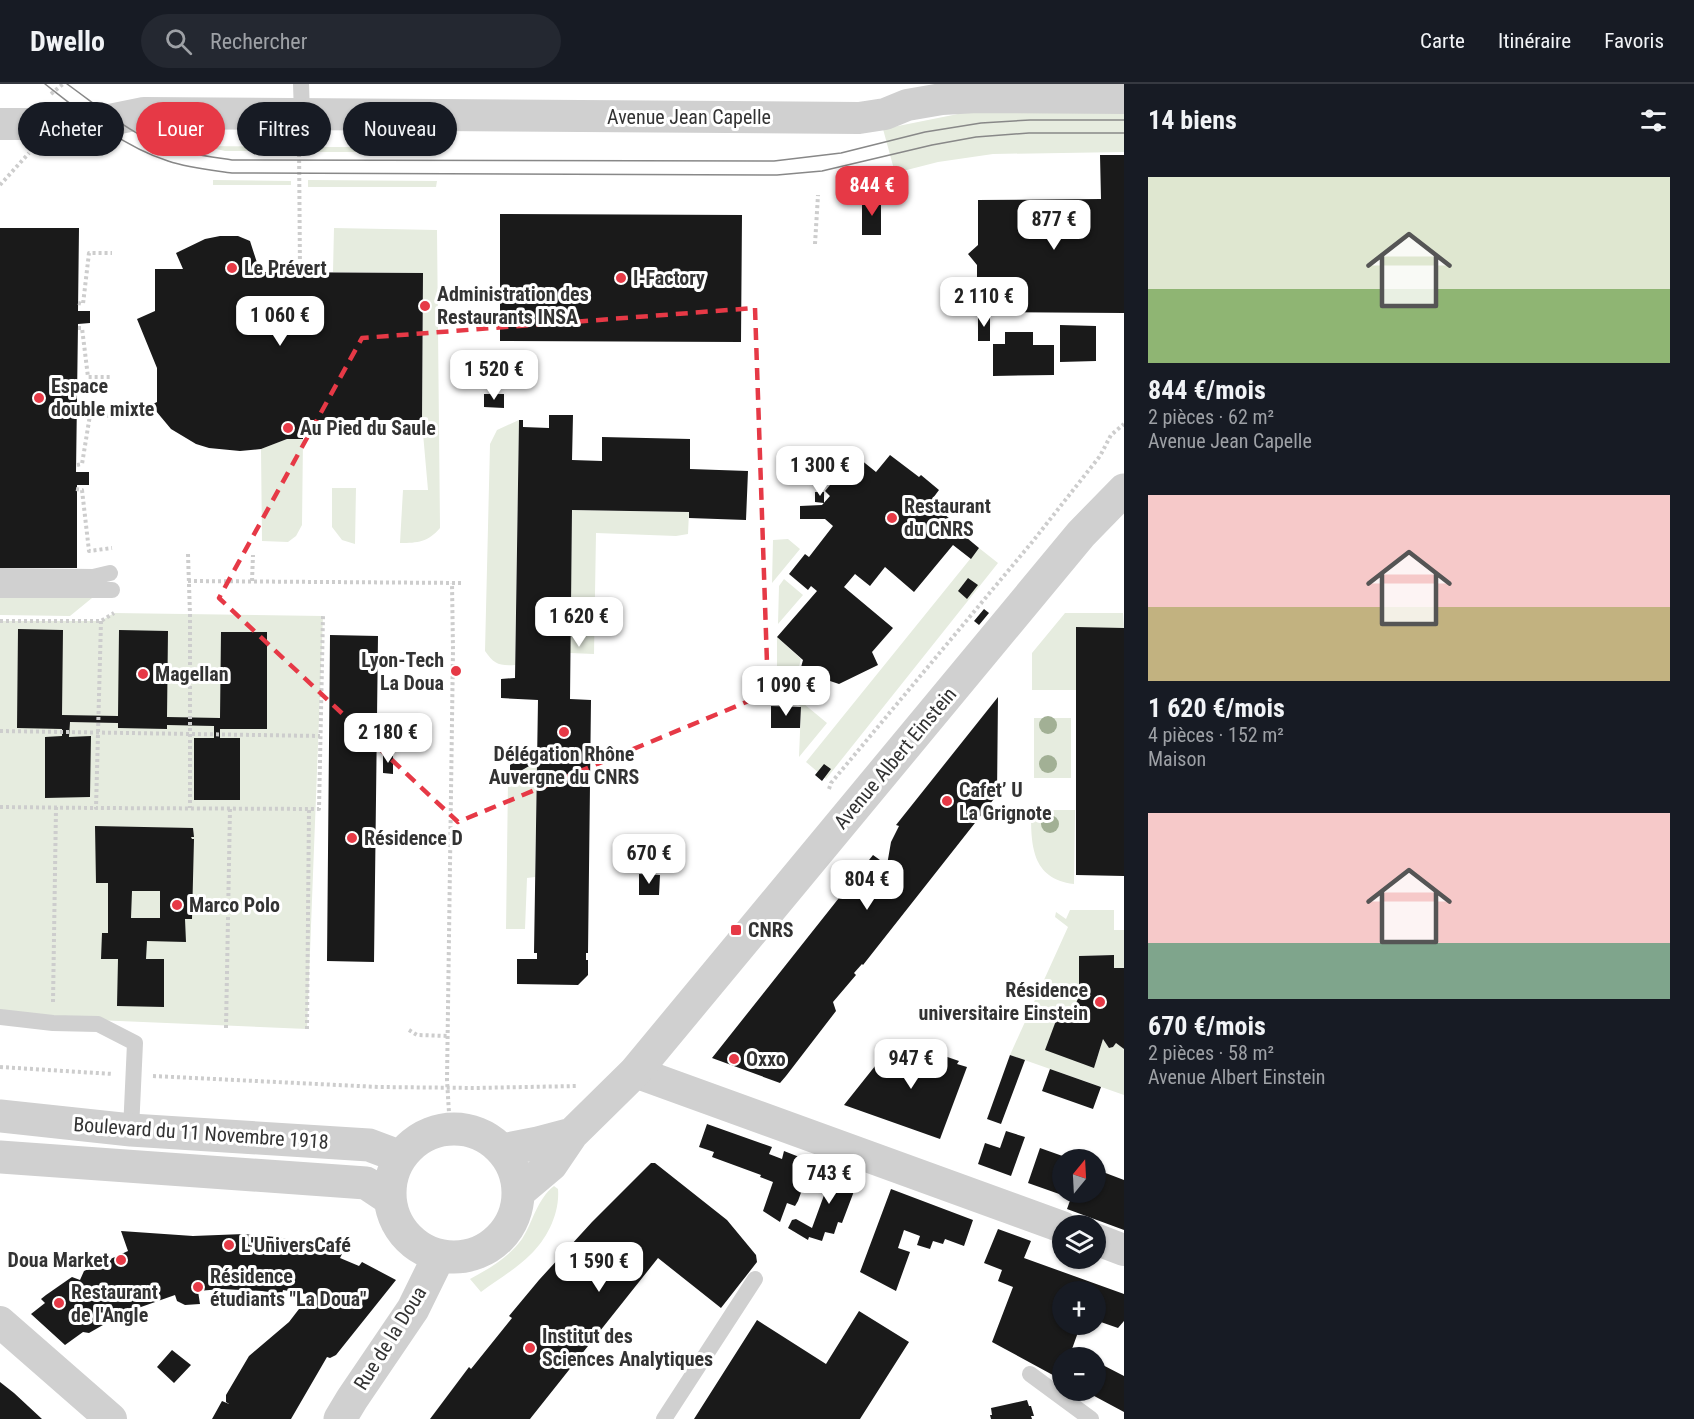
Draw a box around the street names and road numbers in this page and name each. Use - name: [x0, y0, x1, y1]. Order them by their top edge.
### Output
- street label: Avenue Jean Capelle: [607, 105, 771, 129]
- street label: Avenue Albert Einstein: [829, 682, 961, 834]
- street label: Boulevard du 11 Novembre 1918: [73, 1112, 329, 1154]
- street label: Rue de la Doua: [349, 1282, 431, 1394]

